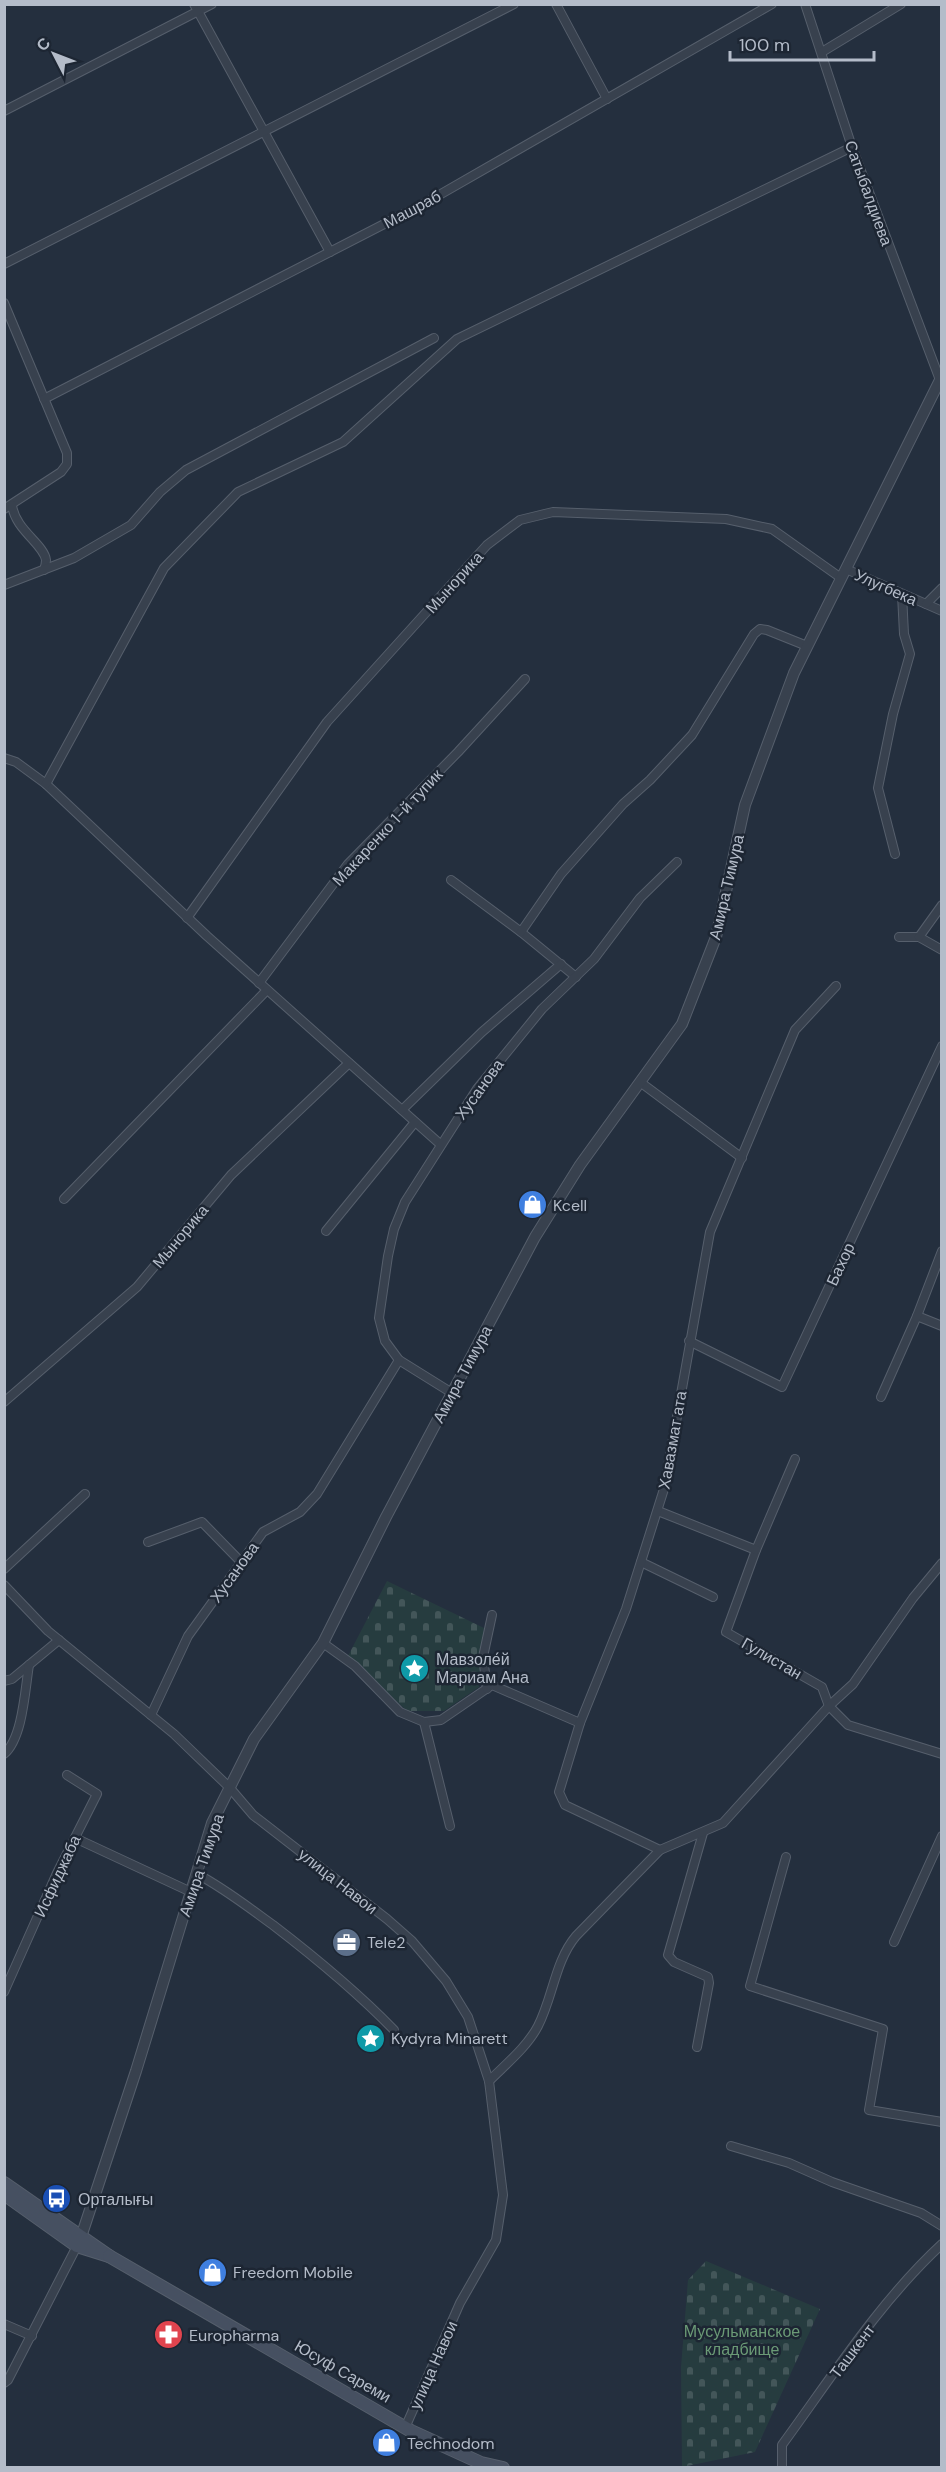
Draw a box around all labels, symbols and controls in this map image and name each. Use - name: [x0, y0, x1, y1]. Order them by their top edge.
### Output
- north arrow: [24, 24, 84, 84]
- scale bar: [730, 24, 874, 62]
- text: С: [32, 33, 55, 56]
- text: 100 m: [739, 33, 790, 57]
- street label: Сатыбалдиева: [840, 138, 897, 249]
- street label: Машраб: [380, 186, 445, 233]
- street label: Мынорика: [421, 547, 488, 618]
- street label: Улугбека: [851, 564, 920, 611]
- street label: Макаренко 1-й тупик: [328, 764, 448, 890]
- street label: Амира Тимура: [704, 832, 749, 942]
- street label: Хусанова: [450, 1055, 509, 1124]
- shop icon: Kcell: [516, 1189, 548, 1221]
- place label: Kcell: [553, 1195, 587, 1216]
- street label: Мынорика: [148, 1200, 213, 1272]
- street label: Бахор: [821, 1239, 860, 1289]
- street label: Амира Тимура: [428, 1322, 497, 1427]
- street label: Хавазмат ата: [653, 1389, 692, 1491]
- street label: Хусанова: [205, 1538, 264, 1607]
- street label: Гулистан: [738, 1633, 806, 1684]
- place label: Мавзоле́й Мариам Ана: [436, 1649, 529, 1688]
- place icon: Мавзоле́й Мариам Ана: [399, 1652, 431, 1684]
- street label: Амира Тимура: [174, 1811, 229, 1919]
- street label: Исфиджаба: [29, 1832, 86, 1921]
- street label: улица Навои: [294, 1844, 382, 1919]
- office icon: Tele2: [330, 1926, 362, 1958]
- place label: Tele2: [367, 1932, 406, 1953]
- place icon: Kydyra Minarett: [354, 2022, 386, 2054]
- place label: Kydyra Minarett: [391, 2028, 508, 2049]
- bus stop icon: Орталығы: [41, 2183, 73, 2215]
- place label: Орталығы: [78, 2189, 153, 2210]
- shop icon: Freedom Mobile: [196, 2256, 228, 2288]
- place label: Freedom Mobile: [233, 2262, 353, 2283]
- street label: улица Навои: [405, 2318, 462, 2413]
- pharmacy icon: Europharma: [152, 2319, 184, 2351]
- street label: Ташкент: [825, 2319, 880, 2383]
- park label: Мусульманское кладбище: [684, 2321, 800, 2360]
- place label: Europharma: [189, 2325, 279, 2346]
- street label: Юсуф Сареми: [291, 2335, 395, 2407]
- shop icon: Technodom: [370, 2427, 402, 2459]
- place label: Technodom: [407, 2433, 494, 2454]

